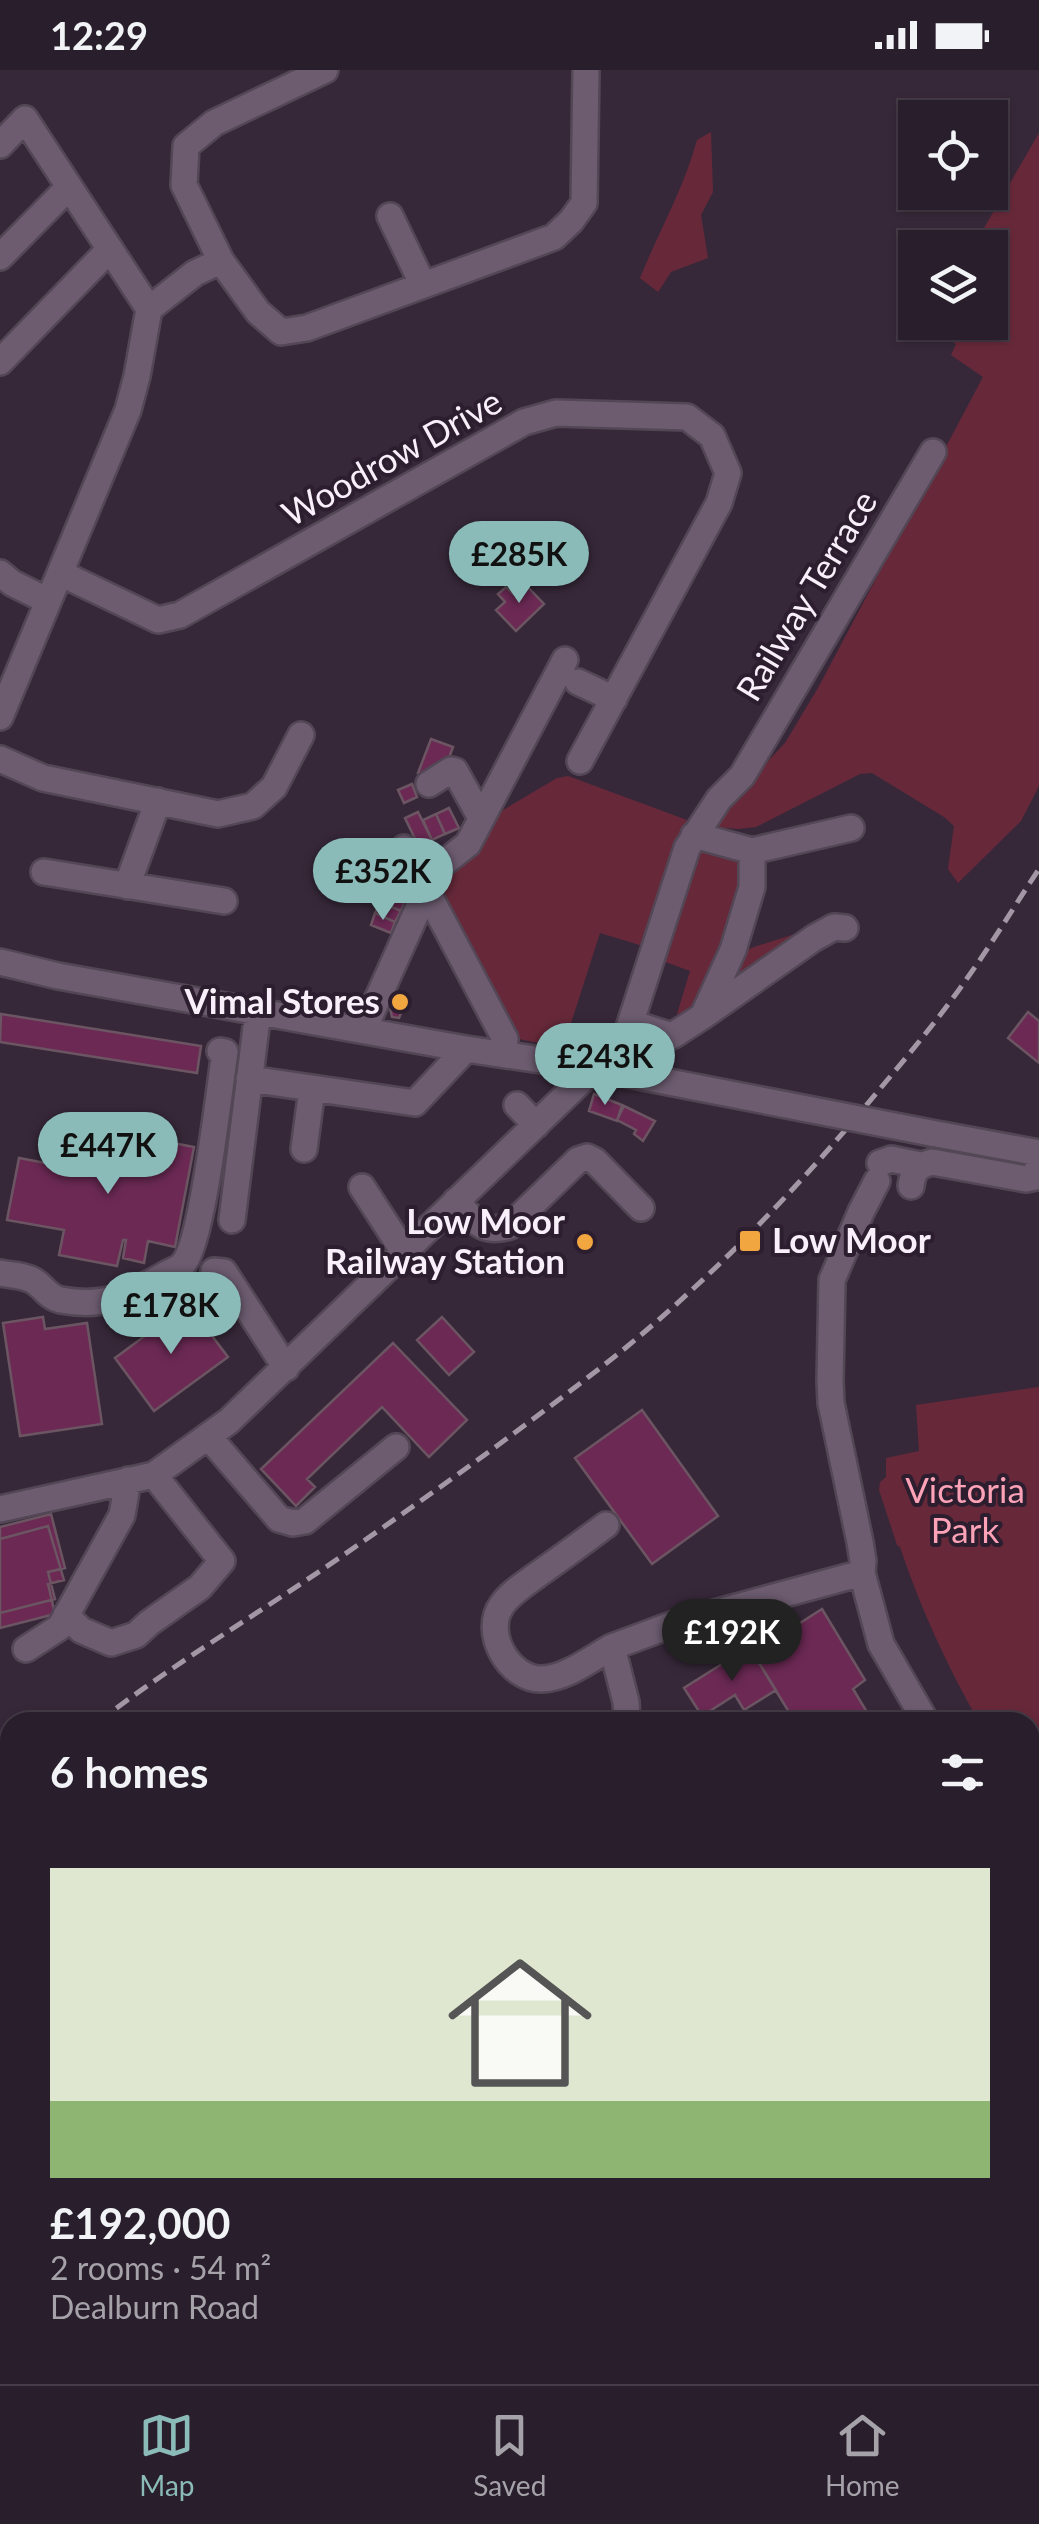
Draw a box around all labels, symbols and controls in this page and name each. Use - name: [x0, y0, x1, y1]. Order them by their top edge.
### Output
- text: 12:29: [50, 12, 148, 58]
- map controls: [898, 100, 1008, 340]
- button: locate: [898, 100, 1008, 210]
- button: layers: [898, 230, 1008, 340]
- street label: Woodrow Drive: [274, 379, 508, 534]
- street label: Railway Terrace: [726, 482, 884, 708]
- pin: £285K: [449, 521, 589, 606]
- text: £285K: [471, 534, 567, 573]
- pin: £352K: [313, 838, 453, 923]
- text: £352K: [335, 851, 431, 890]
- place label: Vimal Stores: [183, 979, 380, 1021]
- marker: Vimal Stores: [389, 991, 411, 1013]
- pin: £243K: [535, 1023, 675, 1108]
- text: £243K: [557, 1036, 653, 1075]
- pin: £447K: [38, 1112, 178, 1197]
- text: £447K: [60, 1125, 156, 1164]
- place label: Low Moor Railway Station: [325, 1199, 565, 1281]
- place label: Low Moor: [772, 1218, 931, 1260]
- marker: Low Moor: [737, 1228, 763, 1254]
- marker: Low Moor Railway Station: [574, 1231, 596, 1253]
- pin: £178K: [101, 1272, 241, 1357]
- text: £178K: [123, 1285, 219, 1324]
- park label: Victoria Park: [905, 1468, 1025, 1550]
- pin: £192K: [662, 1599, 802, 1684]
- text: £192K: [684, 1612, 780, 1651]
- icon: filters: [935, 1745, 990, 1800]
- text: 6 homes: [50, 1747, 208, 1797]
- icon: home: [430, 1933, 610, 2113]
- text: £192,000: [50, 2198, 230, 2248]
- text: 2 rooms · 54 m²: [50, 2248, 271, 2287]
- text: Dealburn Road: [50, 2287, 259, 2326]
- tab: Map: [139, 2408, 195, 2502]
- tab: Saved: [473, 2408, 546, 2502]
- tab: Home: [825, 2408, 900, 2502]

